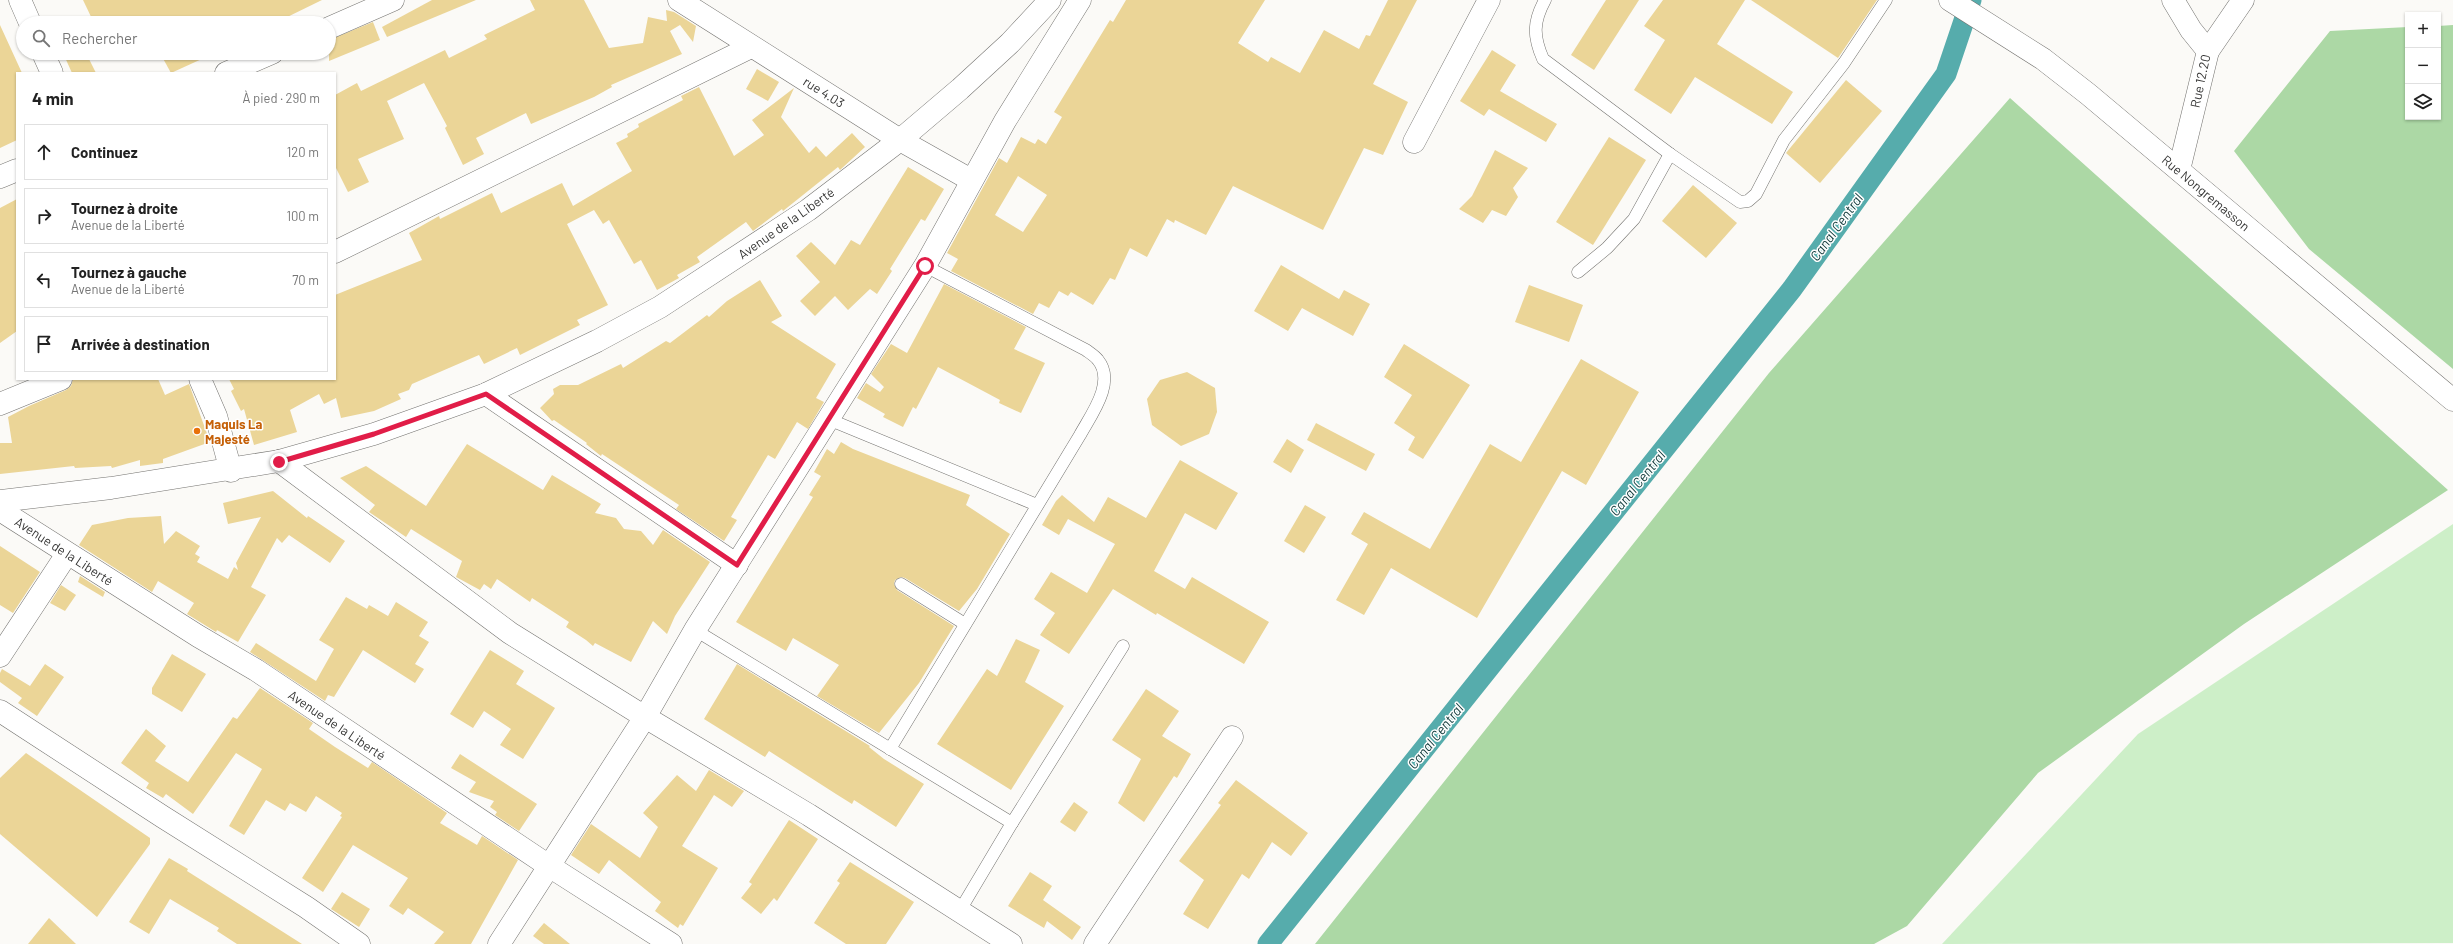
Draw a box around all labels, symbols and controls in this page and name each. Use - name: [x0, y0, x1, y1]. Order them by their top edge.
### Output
- map controls: [2405, 12, 2441, 120]
- button: +: [2405, 12, 2441, 48]
- search box: [16, 16, 336, 60]
- icon: search: [30, 27, 52, 49]
- text: Rechercher: [62, 29, 138, 47]
- button: −: [2405, 48, 2441, 84]
- street label: Rue 12.20: [2187, 53, 2213, 109]
- street label: rue 4.03: [800, 73, 848, 111]
- button: layers: [2405, 84, 2441, 120]
- text: 4 min: [32, 88, 74, 108]
- text: À pied · 290 m: [243, 90, 320, 106]
- icon: ahead: [33, 141, 55, 163]
- text: Continuez: [71, 143, 138, 161]
- text: 120 m: [287, 144, 319, 160]
- street label: Rue Nongremasson: [2159, 152, 2253, 234]
- street label: Avenue de la Liberté: [735, 184, 837, 262]
- water label: Canal Central: [1806, 190, 1866, 264]
- text: Tournez à droite: [71, 199, 178, 217]
- icon: right: [33, 205, 55, 227]
- text: 100 m: [286, 208, 319, 224]
- text: Avenue de la Liberté: [71, 217, 185, 233]
- route start: [916, 257, 934, 275]
- text: Tournez à gauche: [71, 263, 187, 281]
- icon: left: [33, 269, 55, 291]
- text: 70 m: [292, 272, 319, 288]
- text: Avenue de la Liberté: [71, 281, 185, 297]
- icon: arrive: [33, 333, 55, 355]
- text: Arrivée à destination: [71, 335, 210, 353]
- place label: Maquis La Majesté: [205, 416, 263, 447]
- marker: Maquis La Majesté: [192, 426, 202, 436]
- water label: Canal Central: [1605, 447, 1669, 519]
- route end: [270, 453, 288, 471]
- street label: Avenue de la Liberté: [12, 513, 116, 589]
- street label: Avenue de la Liberté: [285, 687, 389, 763]
- water label: Canal Central: [1403, 700, 1467, 772]

